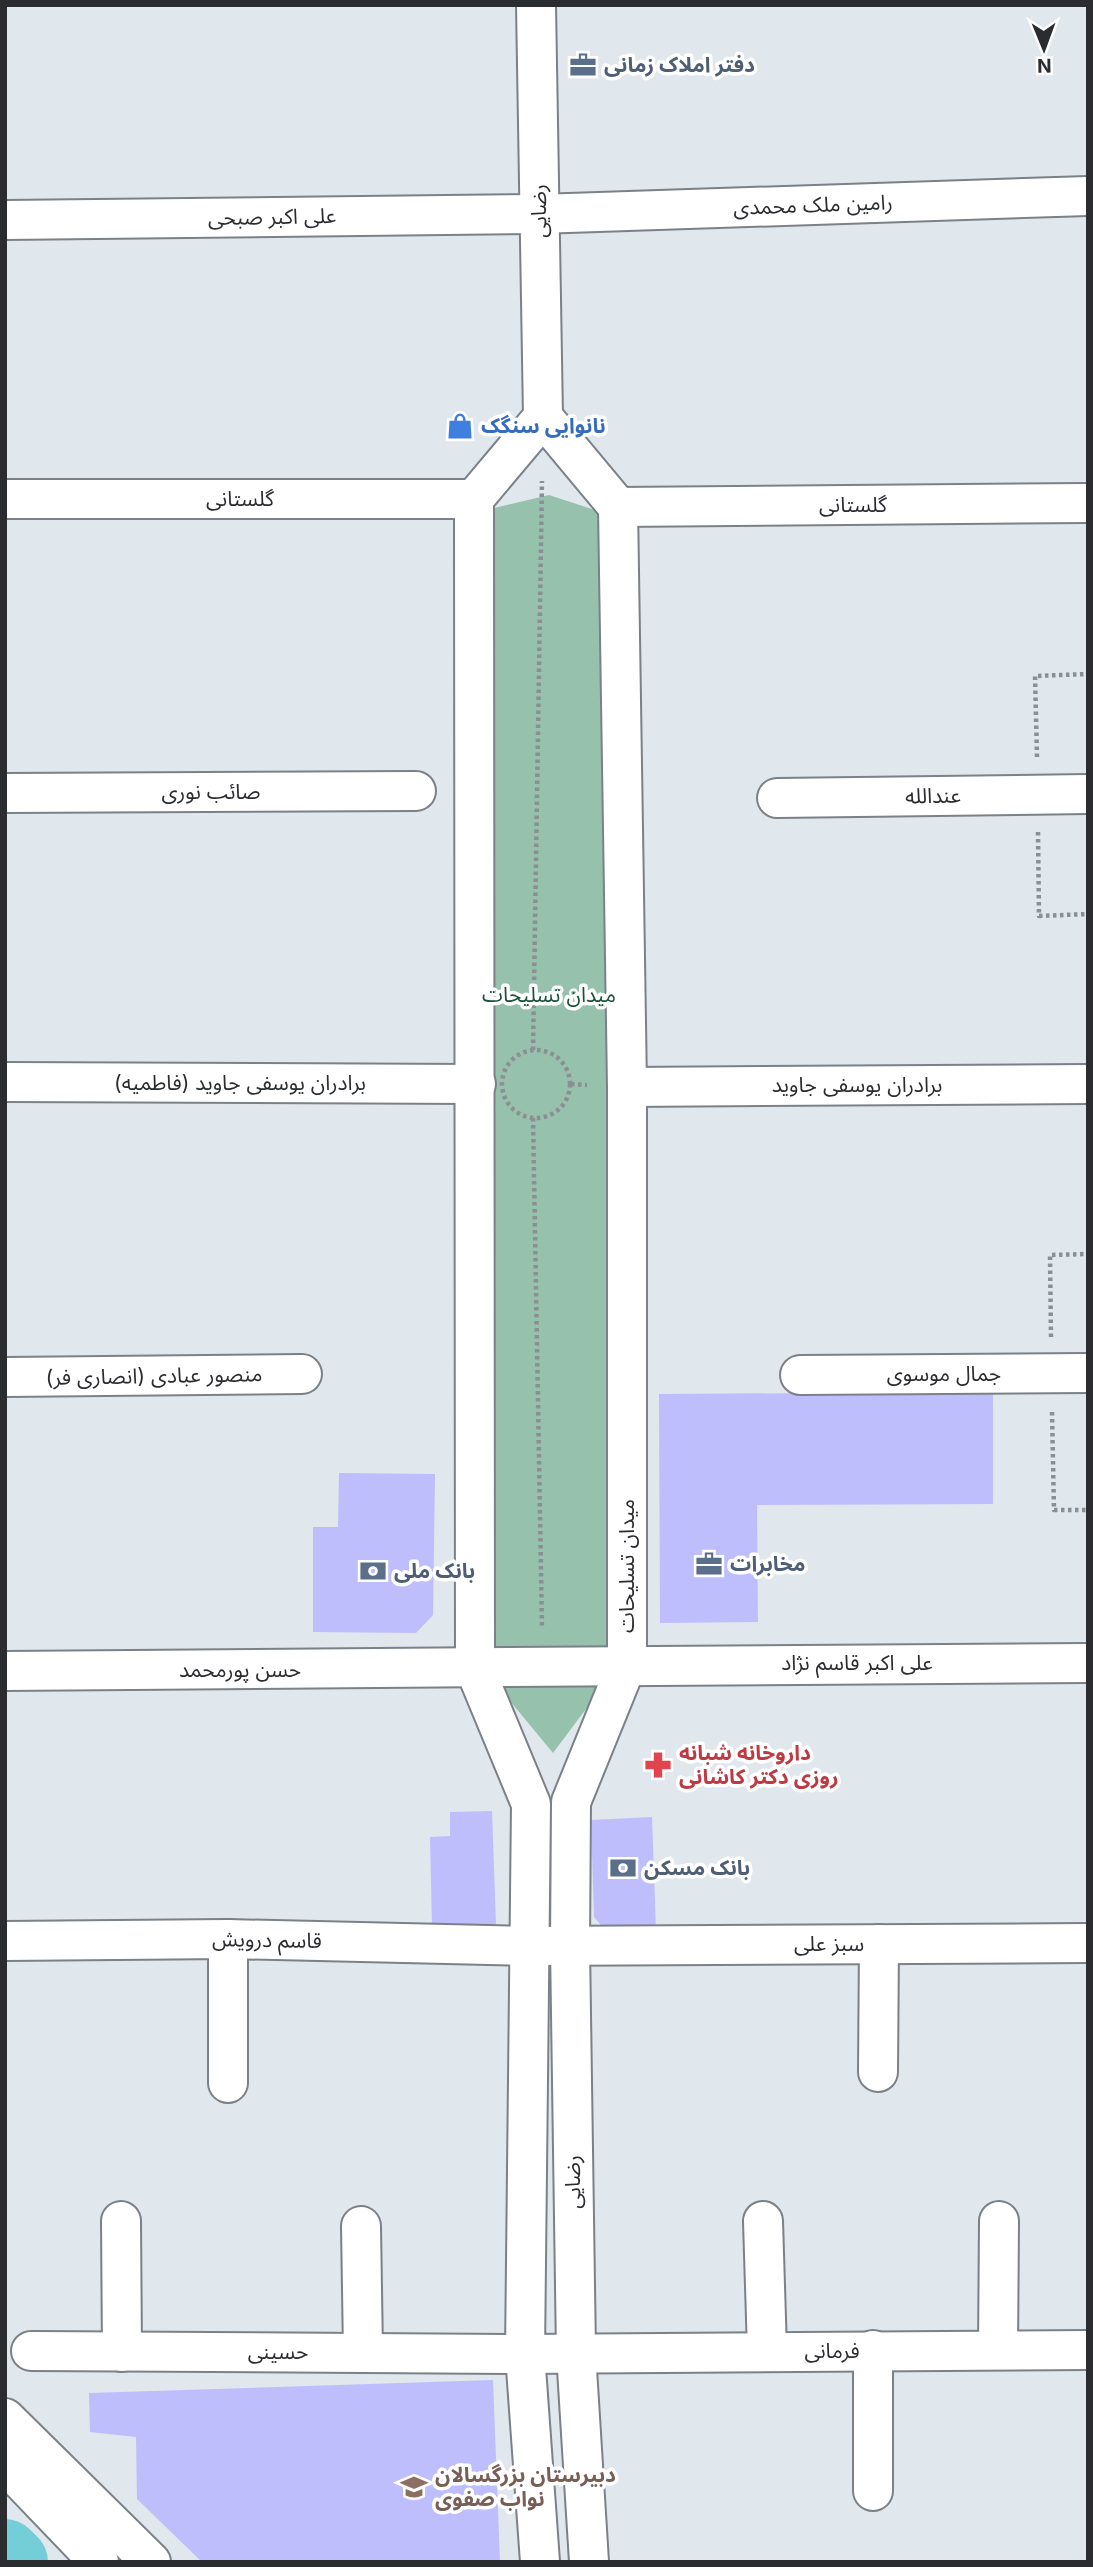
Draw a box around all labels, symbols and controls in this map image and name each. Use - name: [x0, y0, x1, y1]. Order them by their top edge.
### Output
- north arrow: [1009, 14, 1079, 84]
- office icon: دفتر املاک زمانی: [568, 50, 598, 80]
- place label: دفتر املاک زمانی: [604, 52, 755, 77]
- text: N: [1037, 54, 1052, 77]
- street label: رضایی: [526, 184, 551, 238]
- street label: رامین ملک محمدی: [733, 189, 893, 220]
- street label: علی اکبر صبحی: [208, 203, 336, 230]
- shop icon: نانوایی سنگک: [445, 411, 475, 441]
- place label: نانوایی سنگک: [481, 413, 606, 438]
- street label: گلستانی: [206, 486, 274, 511]
- street label: گلستانی: [819, 492, 887, 517]
- street label: صائب نوری: [162, 779, 260, 804]
- street label: عندالله: [905, 783, 961, 808]
- park label: میدان تسلیحات: [482, 982, 616, 1007]
- street label: برادران یوسفی جاوید (فاطمیه): [114, 1070, 366, 1095]
- street label: برادران یوسفی جاوید: [772, 1072, 942, 1097]
- street label: منصور عبادی (انصاری فر): [45, 1361, 263, 1390]
- street label: جمال موسوی: [887, 1361, 1001, 1386]
- street label: میدان تسلیحات: [614, 1499, 639, 1633]
- office icon: مخابرات: [694, 1549, 724, 1579]
- place label: مخابرات: [730, 1551, 805, 1576]
- bank icon: بانک ملی: [358, 1556, 388, 1586]
- place label: بانک ملی: [394, 1558, 475, 1583]
- street label: علی اکبر قاسم نژاد: [781, 1650, 933, 1678]
- street label: حسن پورمحمد: [179, 1657, 301, 1683]
- place label: داروخانه شبانه روزی دکتر کاشانی: [679, 1740, 839, 1789]
- pharmacy icon: داروخانه شبانه روزی دکتر کاشانی: [643, 1750, 673, 1780]
- bank icon: بانک مسکن: [608, 1853, 638, 1883]
- place label: بانک مسکن: [644, 1855, 750, 1880]
- street label: قاسم درویش: [212, 1926, 322, 1956]
- street label: سبز علی: [794, 1931, 864, 1956]
- street label: رضایی: [560, 2155, 585, 2209]
- street label: فرمانی: [804, 2338, 860, 2363]
- street label: حسینی: [248, 2339, 308, 2364]
- place label: دبیرستان بزرگسالان نواب صفوی: [435, 2462, 616, 2511]
- school or university icon: دبیرستان بزرگسالان نواب صفوی: [399, 2472, 429, 2502]

